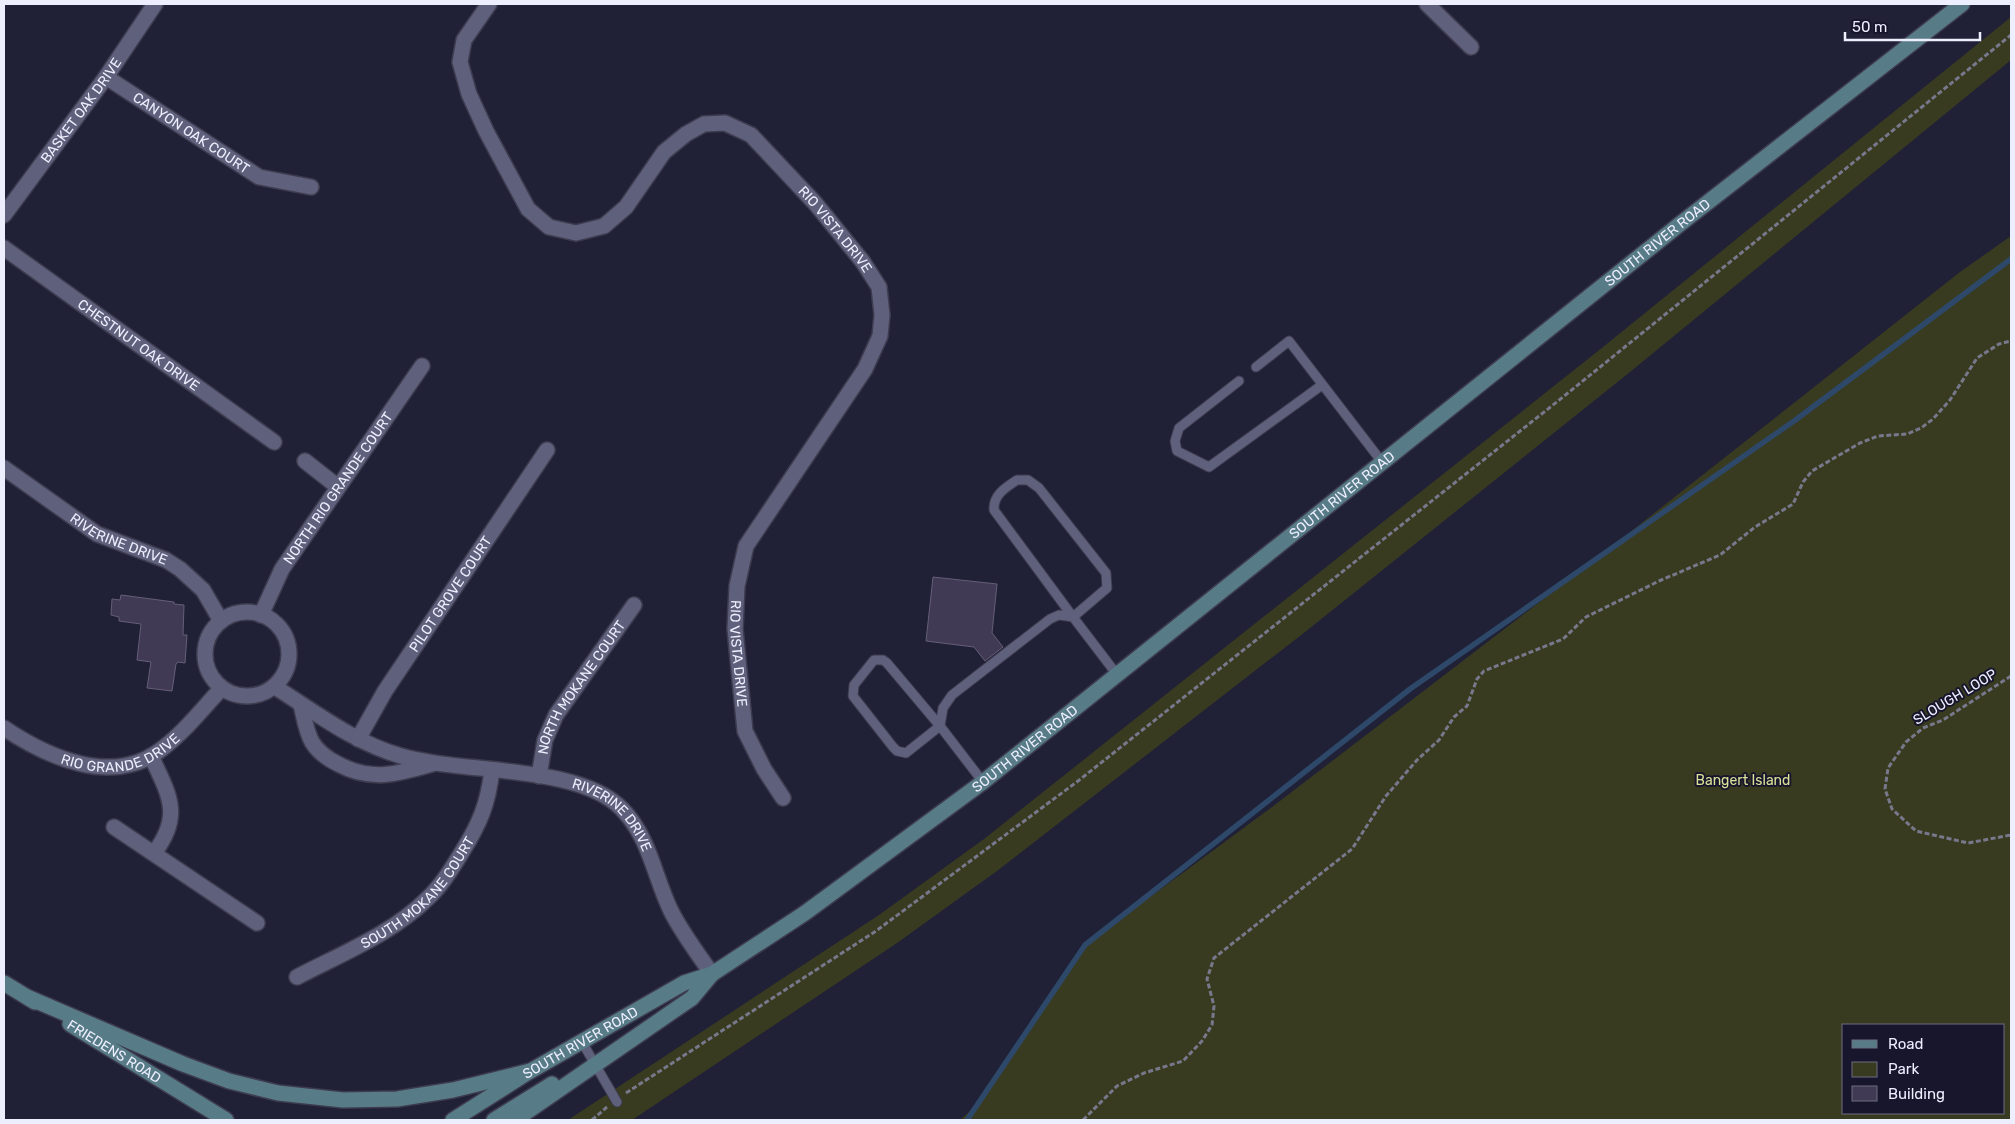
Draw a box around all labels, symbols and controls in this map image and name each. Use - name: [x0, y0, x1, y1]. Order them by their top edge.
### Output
- scale bar: [1845, 10, 1980, 42]
- text: 50 m: [1852, 18, 1887, 36]
- street label: BASKET OAK DRIVE: [37, 54, 125, 166]
- street label: CANYON OAK COURT: [130, 89, 253, 177]
- street label: RIO VISTA DRIVE: [795, 182, 876, 275]
- street label: SOUTH RIVER ROAD: [1601, 195, 1714, 290]
- street label: CHESTNUT OAK DRIVE: [75, 295, 203, 394]
- street label: NORTH RIO GRANDE COURT: [280, 409, 396, 567]
- street label: SOUTH RIVER ROAD: [1286, 447, 1398, 542]
- street label: RIVERINE DRIVE: [67, 509, 170, 568]
- street label: PILOT GROVE COURT: [405, 533, 495, 655]
- street label: RIO VISTA DRIVE: [726, 600, 751, 707]
- street label: NORTH MOKANE COURT: [534, 617, 629, 756]
- street label: SLOUGH LOOP: [1910, 665, 2000, 729]
- street label: SOUTH RIVER ROAD: [969, 701, 1081, 796]
- street label: RIO GRANDE DRIVE: [59, 730, 183, 776]
- park label: Bangert Island: [1696, 772, 1790, 789]
- street label: RIVERINE DRIVE: [570, 774, 656, 854]
- street label: SOUTH MOKANE COURT: [357, 833, 478, 952]
- street label: SOUTH RIVER ROAD: [519, 1003, 641, 1082]
- street label: FRIEDENS ROAD: [64, 1016, 164, 1087]
- legend: [1842, 1024, 2005, 1114]
- text: Road: [1888, 1035, 1924, 1053]
- text: Park: [1888, 1060, 1919, 1078]
- text: Building: [1888, 1085, 1945, 1103]

